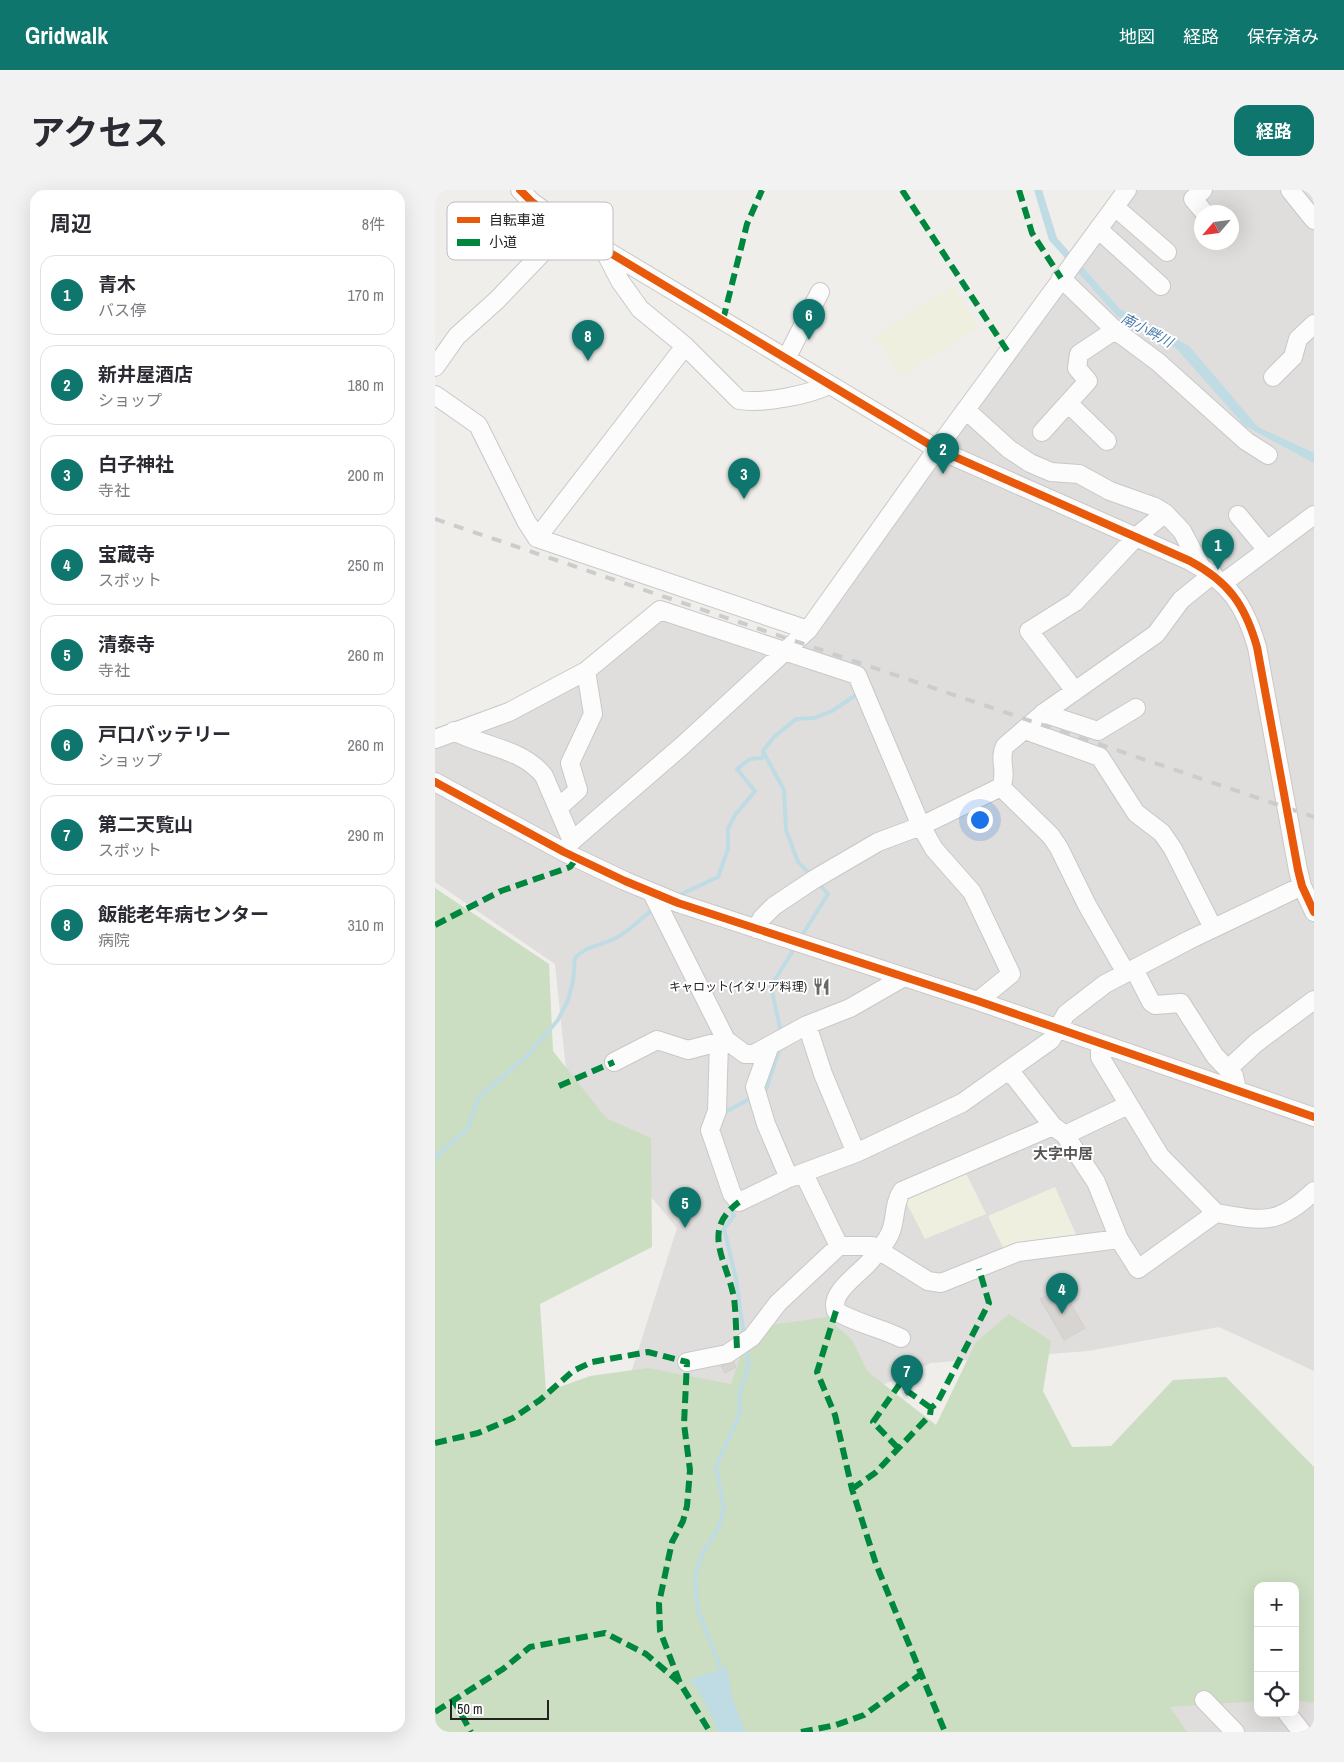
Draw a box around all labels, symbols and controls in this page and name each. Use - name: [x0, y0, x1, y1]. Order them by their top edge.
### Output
- text: Gridwalk: [25, 19, 108, 51]
- text: 地図: [1119, 24, 1155, 49]
- text: 経路: [1183, 24, 1219, 49]
- text: 保存済み: [1247, 24, 1319, 49]
- button: 経路: [1234, 105, 1314, 156]
- text: アクセス: [30, 109, 168, 156]
- legend: [447, 202, 613, 260]
- north arrow: [1194, 205, 1239, 250]
- text: 周辺: [50, 209, 92, 238]
- text: 自転車道: [489, 211, 545, 229]
- text: 8件: [362, 213, 385, 235]
- text: 小道: [489, 233, 517, 251]
- text: 青木: [98, 271, 136, 297]
- text: 1: [63, 284, 71, 306]
- text: 170 m: [348, 284, 384, 306]
- text: バス停: [98, 299, 146, 321]
- pin: 6: [793, 299, 825, 340]
- water label: 南小畔川: [1118, 309, 1178, 352]
- pin: 8: [572, 320, 604, 361]
- text: 新井屋酒店: [98, 361, 193, 387]
- text: 2: [63, 374, 71, 396]
- text: 180 m: [348, 374, 384, 396]
- text: ショップ: [98, 389, 162, 411]
- pin: 2: [927, 433, 959, 474]
- text: 白子神社: [98, 451, 174, 477]
- pin: 3: [728, 458, 760, 499]
- text: 3: [63, 464, 71, 486]
- text: 200 m: [348, 464, 384, 486]
- text: 寺社: [98, 479, 130, 501]
- pin: 1: [1202, 529, 1234, 570]
- text: 宝蔵寺: [98, 541, 155, 567]
- text: 4: [63, 554, 71, 576]
- text: 250 m: [348, 554, 384, 576]
- text: スポット: [98, 569, 162, 591]
- text: 清泰寺: [98, 631, 155, 657]
- text: 5: [63, 644, 71, 666]
- text: 260 m: [348, 644, 384, 666]
- text: 寺社: [98, 659, 130, 681]
- text: 戸口バッテリー: [98, 721, 231, 747]
- text: 6: [63, 734, 71, 756]
- text: 260 m: [348, 734, 384, 756]
- text: ショップ: [98, 749, 162, 771]
- your location: [967, 807, 993, 833]
- text: 第二天覧山: [98, 811, 193, 837]
- text: 7: [63, 824, 71, 846]
- text: 290 m: [348, 824, 384, 846]
- text: スポット: [98, 839, 162, 861]
- text: 飯能老年病センター: [98, 901, 269, 927]
- text: 8: [63, 914, 71, 936]
- text: 310 m: [348, 914, 384, 936]
- text: 病院: [98, 929, 130, 951]
- restaurant icon: キャロット(イタリア料理): [811, 977, 831, 997]
- place label: キャロット(イタリア料理): [669, 979, 807, 995]
- district label: 大字中居: [1033, 1143, 1093, 1164]
- pin: 5: [669, 1187, 701, 1228]
- pin: 4: [1046, 1273, 1078, 1314]
- pin: 7: [891, 1355, 923, 1396]
- map controls: [1254, 1582, 1299, 1717]
- button: +: [1254, 1582, 1299, 1627]
- button: −: [1254, 1627, 1299, 1672]
- button: locate: [1254, 1672, 1299, 1717]
- scale bar: [450, 1697, 549, 1720]
- text: 50 m: [457, 1700, 483, 1718]

